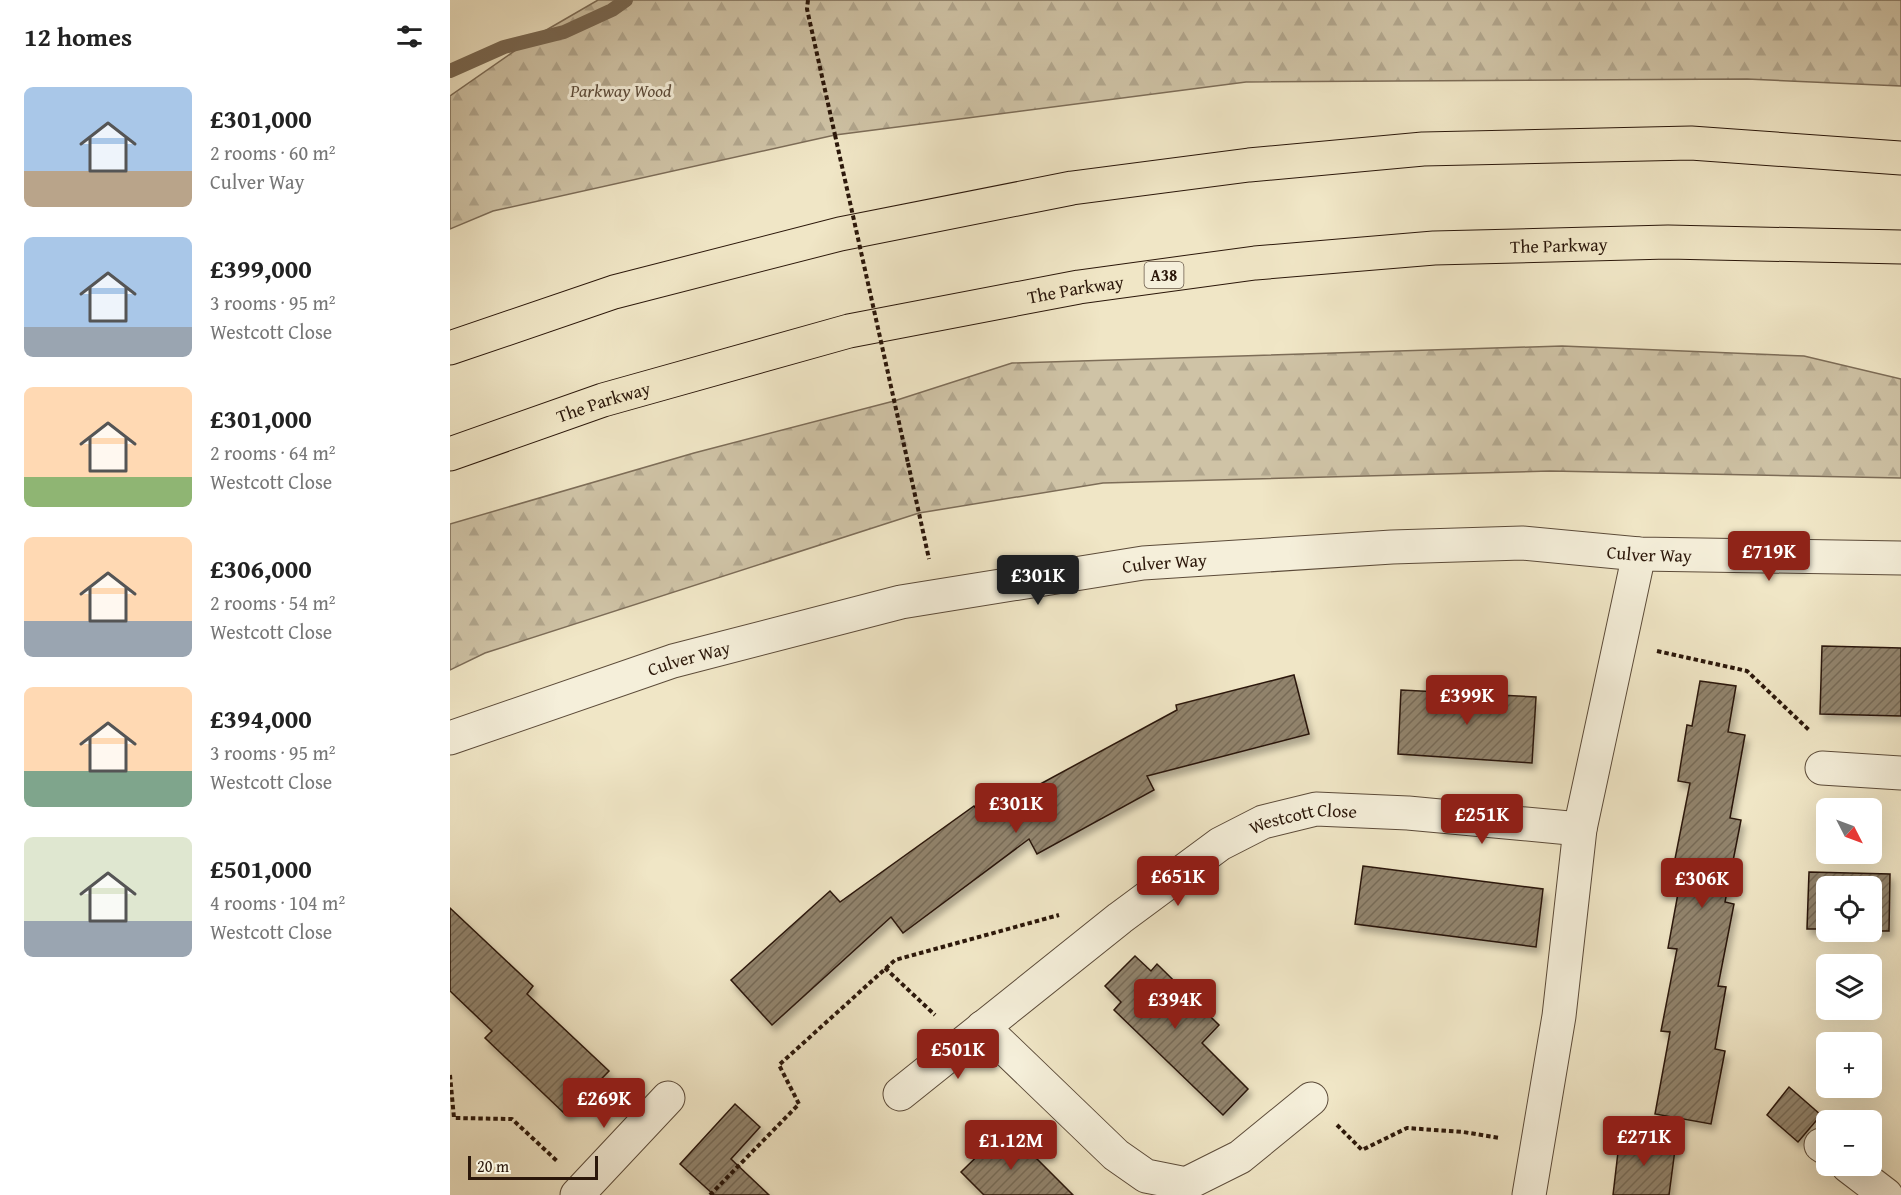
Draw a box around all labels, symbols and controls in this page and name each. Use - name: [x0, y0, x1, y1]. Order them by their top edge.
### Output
- text: 12 homes: [24, 17, 132, 56]
- icon: filters: [393, 20, 426, 53]
- park label: Parkway Wood: [569, 77, 672, 104]
- text: £301,000: [210, 99, 312, 138]
- icon: home: [72, 111, 144, 183]
- text: 2 rooms · 60 m²: [210, 138, 336, 167]
- text: Culver Way: [210, 167, 304, 196]
- street label: The Parkway: [1510, 230, 1608, 260]
- text: £399,000: [210, 249, 312, 288]
- icon: home: [72, 261, 144, 333]
- road number: A38: [1144, 262, 1184, 288]
- street label: The Parkway: [1025, 268, 1125, 310]
- text: 3 rooms · 95 m²: [210, 288, 336, 317]
- text: Westcott Close: [210, 317, 332, 346]
- street label: The Parkway: [552, 374, 653, 429]
- text: £301,000: [210, 399, 312, 438]
- icon: home: [72, 411, 144, 483]
- text: 2 rooms · 64 m²: [210, 438, 336, 467]
- text: Westcott Close: [210, 467, 332, 496]
- pin: £719K: [1727, 531, 1811, 582]
- text: £719K: [1742, 536, 1796, 565]
- street label: Culver Way: [1606, 538, 1692, 568]
- street label: Culver Way: [1120, 545, 1208, 580]
- text: £306,000: [210, 549, 312, 588]
- pin: £301K: [996, 555, 1080, 606]
- text: £301K: [1011, 560, 1065, 589]
- icon: home: [72, 561, 144, 633]
- text: 2 rooms · 54 m²: [210, 588, 336, 617]
- text: Westcott Close: [210, 617, 332, 646]
- street label: Culver Way: [644, 633, 733, 682]
- pin: £399K: [1425, 675, 1509, 726]
- text: £399K: [1440, 680, 1494, 709]
- text: £394,000: [210, 699, 312, 738]
- icon: home: [72, 711, 144, 783]
- text: 3 rooms · 95 m²: [210, 738, 336, 767]
- text: Westcott Close: [210, 767, 332, 796]
- pin: £301K: [974, 783, 1058, 834]
- text: £301K: [989, 788, 1043, 817]
- pin: £251K: [1440, 794, 1524, 845]
- street label: Westcott Close: [1244, 796, 1358, 841]
- north arrow: [1816, 798, 1882, 864]
- map controls: [1816, 798, 1882, 1176]
- text: £251K: [1455, 799, 1509, 828]
- text: £501,000: [210, 849, 312, 888]
- pin: £651K: [1136, 856, 1220, 907]
- pin: £306K: [1660, 858, 1744, 909]
- icon: home: [72, 861, 144, 933]
- text: £651K: [1151, 861, 1205, 890]
- text: £306K: [1675, 863, 1729, 892]
- button: locate: [1816, 876, 1882, 942]
- text: 4 rooms · 104 m²: [210, 888, 345, 917]
- text: Westcott Close: [210, 917, 332, 946]
- button: layers: [1816, 954, 1882, 1020]
- pin: £394K: [1133, 979, 1217, 1030]
- text: £394K: [1148, 984, 1202, 1013]
- pin: £501K: [916, 1029, 1000, 1080]
- button: +: [1816, 1032, 1882, 1098]
- text: £501K: [931, 1034, 985, 1063]
- pin: £269K: [562, 1078, 646, 1129]
- text: £269K: [577, 1083, 631, 1112]
- button: −: [1816, 1110, 1882, 1176]
- pin: £271K: [1602, 1116, 1686, 1167]
- pin: £1.12M: [962, 1120, 1060, 1171]
- text: £271K: [1617, 1121, 1671, 1150]
- text: £1.12M: [979, 1125, 1043, 1154]
- scale bar: [468, 1153, 598, 1180]
- text: 20 m: [477, 1154, 509, 1178]

